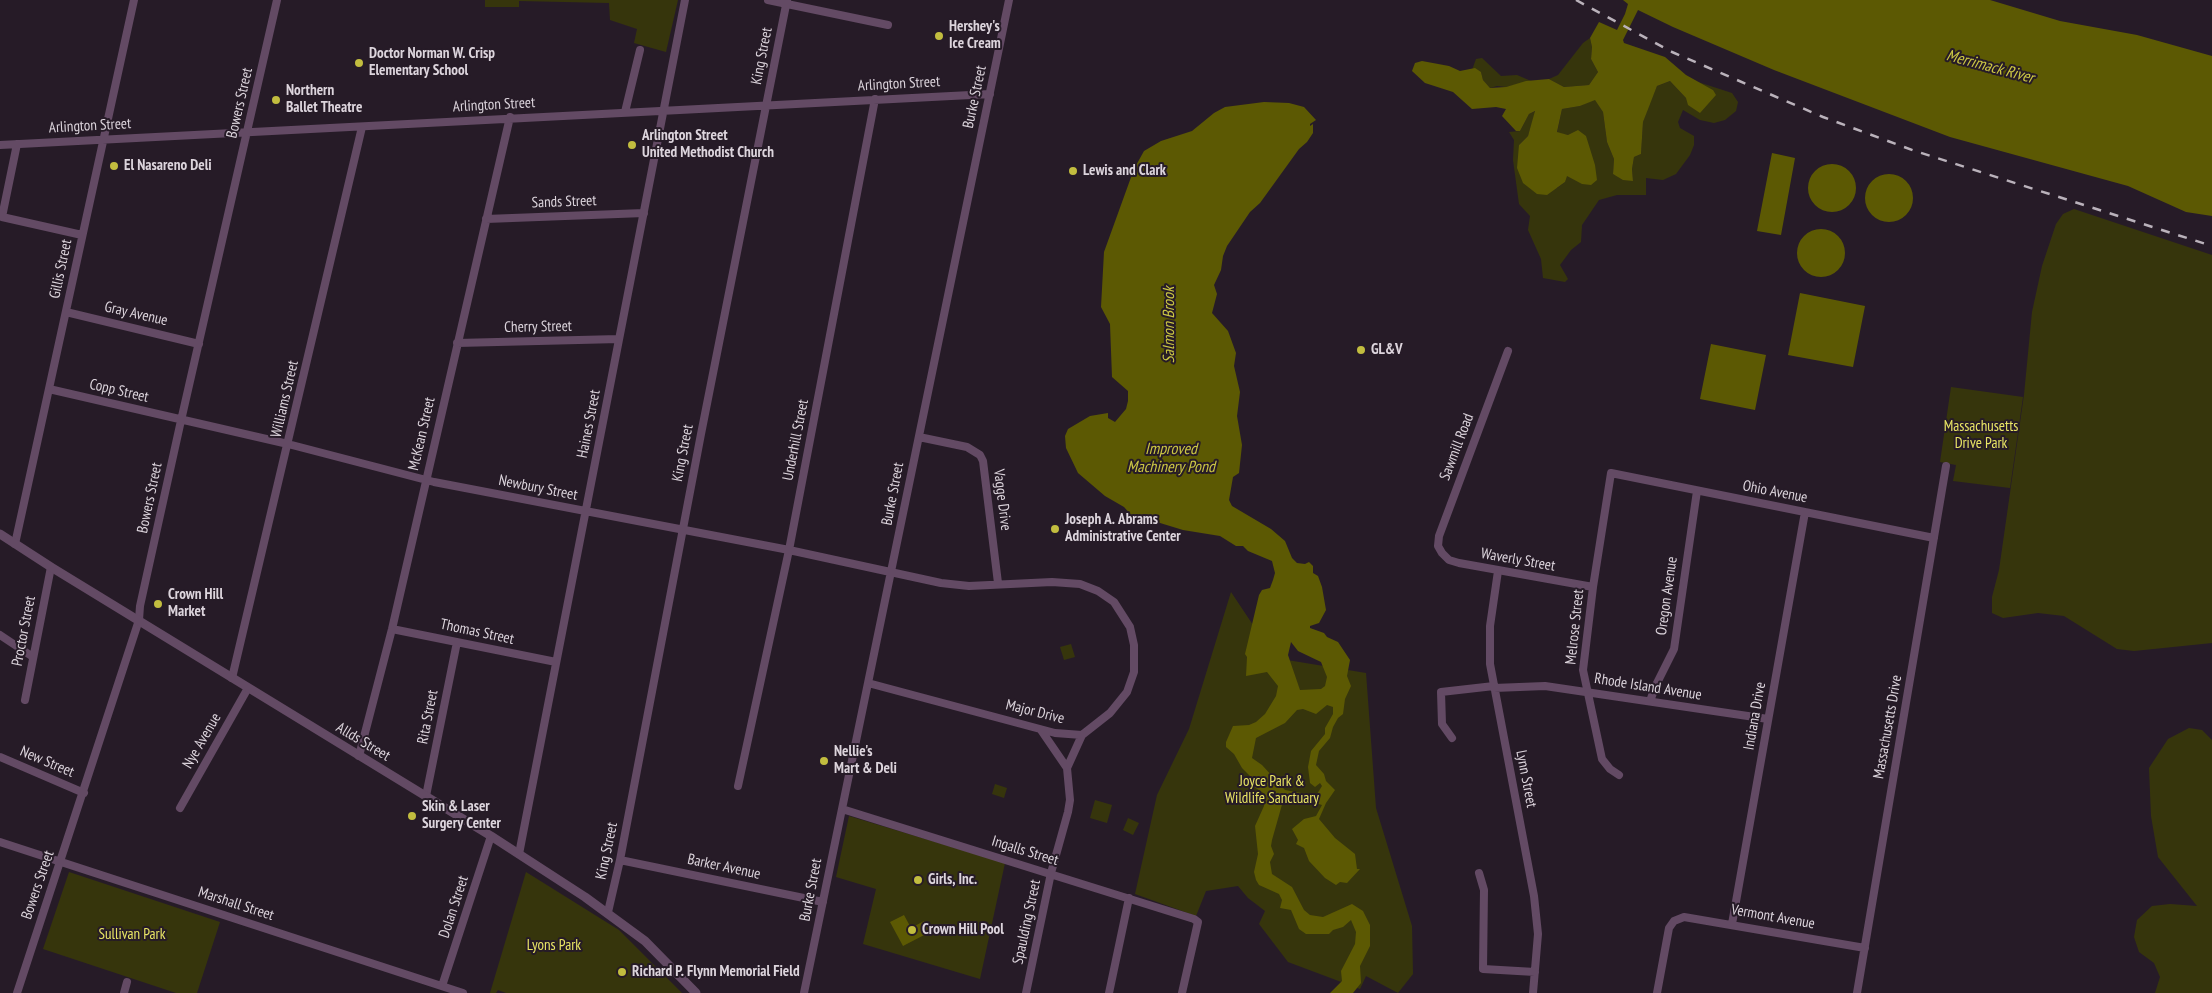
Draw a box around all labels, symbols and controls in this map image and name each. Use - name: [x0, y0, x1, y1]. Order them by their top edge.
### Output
- place label: Hershey's Ice Cream: [949, 18, 1001, 53]
- street label: King Street: [748, 26, 776, 86]
- marker: Hershey's Ice Cream: [933, 30, 945, 42]
- place label: Doctor Norman W. Crisp Elementary School: [369, 45, 495, 80]
- water label: Merrimack River: [1944, 46, 2036, 88]
- marker: Doctor Norman W. Crisp Elementary School: [353, 57, 365, 69]
- street label: Burke Street: [960, 64, 990, 130]
- street label: Bowers Street: [223, 66, 257, 140]
- street label: Arlington Street: [857, 73, 941, 95]
- place label: Northern Ballet Theatre: [286, 82, 362, 117]
- marker: Northern Ballet Theatre: [270, 94, 282, 106]
- street label: Arlington Street: [452, 94, 536, 116]
- street label: Arlington Street: [48, 115, 132, 137]
- place label: Arlington Street United Methodist Church: [642, 127, 774, 162]
- marker: Arlington Street United Methodist Church: [626, 139, 638, 151]
- place label: El Nasareno Deli: [124, 157, 212, 175]
- marker: El Nasareno Deli: [108, 160, 120, 172]
- place label: Lewis and Clark: [1083, 162, 1166, 180]
- marker: Lewis and Clark: [1067, 165, 1079, 177]
- street label: Sands Street: [531, 192, 597, 212]
- street label: Gillis Street: [46, 238, 76, 300]
- water label: Salmon Brook: [1159, 287, 1179, 363]
- street label: Gray Avenue: [103, 298, 169, 330]
- street label: Cherry Street: [504, 317, 572, 337]
- place label: GL&V: [1371, 341, 1402, 359]
- marker: GL&V: [1355, 344, 1367, 356]
- street label: Williams Street: [267, 359, 303, 439]
- street label: Copp Street: [88, 375, 150, 407]
- street label: Haines Street: [574, 388, 604, 460]
- street label: McKean Street: [405, 396, 439, 472]
- street label: Underhill Street: [779, 398, 813, 482]
- street label: Sawmill Road: [1436, 411, 1478, 483]
- park label: Massachusetts Drive Park: [1944, 418, 2018, 453]
- street label: King Street: [669, 423, 697, 483]
- water label: Improved Machinery Pond: [1127, 439, 1215, 477]
- street label: Bowers Street: [134, 461, 166, 535]
- street label: Burke Street: [878, 461, 908, 527]
- street label: Vagge Drive: [989, 468, 1015, 532]
- street label: Newbury Street: [497, 472, 579, 504]
- street label: Ohio Avenue: [1741, 477, 1809, 507]
- place label: Joseph A. Abrams Administrative Center: [1065, 511, 1181, 546]
- marker: Joseph A. Abrams Administrative Center: [1049, 523, 1061, 535]
- street label: Waverly Street: [1479, 545, 1557, 575]
- street label: Oregon Avenue: [1653, 556, 1681, 636]
- place label: Crown Hill Market: [168, 586, 223, 621]
- street label: Melrose Street: [1562, 589, 1588, 665]
- street label: Proctor Street: [8, 594, 40, 668]
- marker: Crown Hill Market: [152, 598, 164, 610]
- street label: Thomas Street: [439, 615, 515, 649]
- street label: Rhode Island Avenue: [1593, 670, 1703, 704]
- street label: Massachusetts Drive: [1870, 674, 1906, 780]
- street label: Indiana Drive: [1740, 681, 1770, 751]
- street label: Rita Street: [414, 688, 442, 746]
- street label: Major Drive: [1004, 696, 1066, 728]
- street label: Nye Avenue: [179, 710, 225, 772]
- street label: Allds Street: [333, 719, 393, 765]
- street label: New Street: [17, 743, 77, 781]
- place label: Nellie's Mart & Deli: [834, 743, 897, 778]
- street label: Lynn Street: [1512, 749, 1540, 809]
- marker: Nellie's Mart & Deli: [818, 755, 830, 767]
- park label: Joyce Park & Wildlife Sanctuary: [1225, 773, 1319, 808]
- place label: Skin & Laser Surgery Center: [422, 798, 501, 833]
- marker: Skin & Laser Surgery Center: [406, 810, 418, 822]
- street label: King Street: [592, 821, 622, 881]
- street label: Ingalls Street: [989, 832, 1061, 870]
- street label: Bowers Street: [18, 848, 58, 922]
- street label: Barker Avenue: [686, 850, 762, 884]
- street label: Burke Street: [796, 857, 826, 923]
- place label: Girls, Inc.: [928, 871, 977, 889]
- street label: Dolan Street: [435, 873, 473, 941]
- marker: Girls, Inc.: [912, 874, 924, 886]
- street label: Spaulding Street: [1009, 878, 1045, 966]
- street label: Marshall Street: [196, 883, 276, 925]
- street label: Vermont Avenue: [1730, 901, 1816, 933]
- place label: Crown Hill Pool: [922, 921, 1004, 939]
- marker: Crown Hill Pool: [906, 924, 918, 936]
- park label: Sullivan Park: [98, 926, 166, 944]
- park label: Lyons Park: [527, 937, 581, 955]
- place label: Richard P. Flynn Memorial Field: [632, 963, 800, 981]
- marker: Richard P. Flynn Memorial Field: [616, 966, 628, 978]

